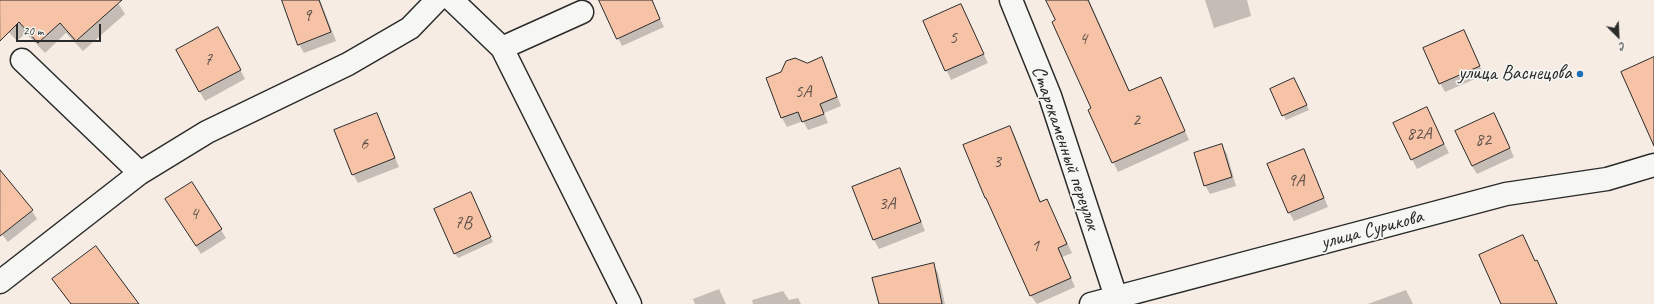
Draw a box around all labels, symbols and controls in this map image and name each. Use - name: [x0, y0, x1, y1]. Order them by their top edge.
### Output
- house number: 9: [303, 5, 311, 27]
- scale bar: [18, 16, 103, 42]
- north arrow: [1598, 16, 1638, 56]
- text: 20 m: [23, 23, 43, 39]
- house number: 5: [949, 27, 957, 49]
- house number: 4: [1079, 28, 1087, 50]
- text: С: [1618, 39, 1628, 54]
- house number: 7: [204, 49, 212, 71]
- place label: улица Васнецова: [1458, 62, 1572, 86]
- street label: Старокаменный переулок: [1026, 63, 1104, 233]
- marker: улица Васнецова: [1575, 69, 1585, 79]
- house number: 5А: [794, 81, 812, 103]
- house number: 2: [1132, 109, 1140, 131]
- house number: 82А: [1406, 123, 1432, 145]
- house number: 82: [1475, 129, 1491, 151]
- house number: 6: [360, 133, 368, 155]
- house number: 3: [993, 151, 1001, 173]
- house number: 9А: [1287, 170, 1305, 192]
- house number: 3А: [878, 193, 896, 215]
- house number: 4: [190, 203, 198, 225]
- street label: улица Сурикова: [1318, 205, 1426, 255]
- house number: 7В: [454, 212, 472, 234]
- house number: 1: [1031, 235, 1039, 257]

